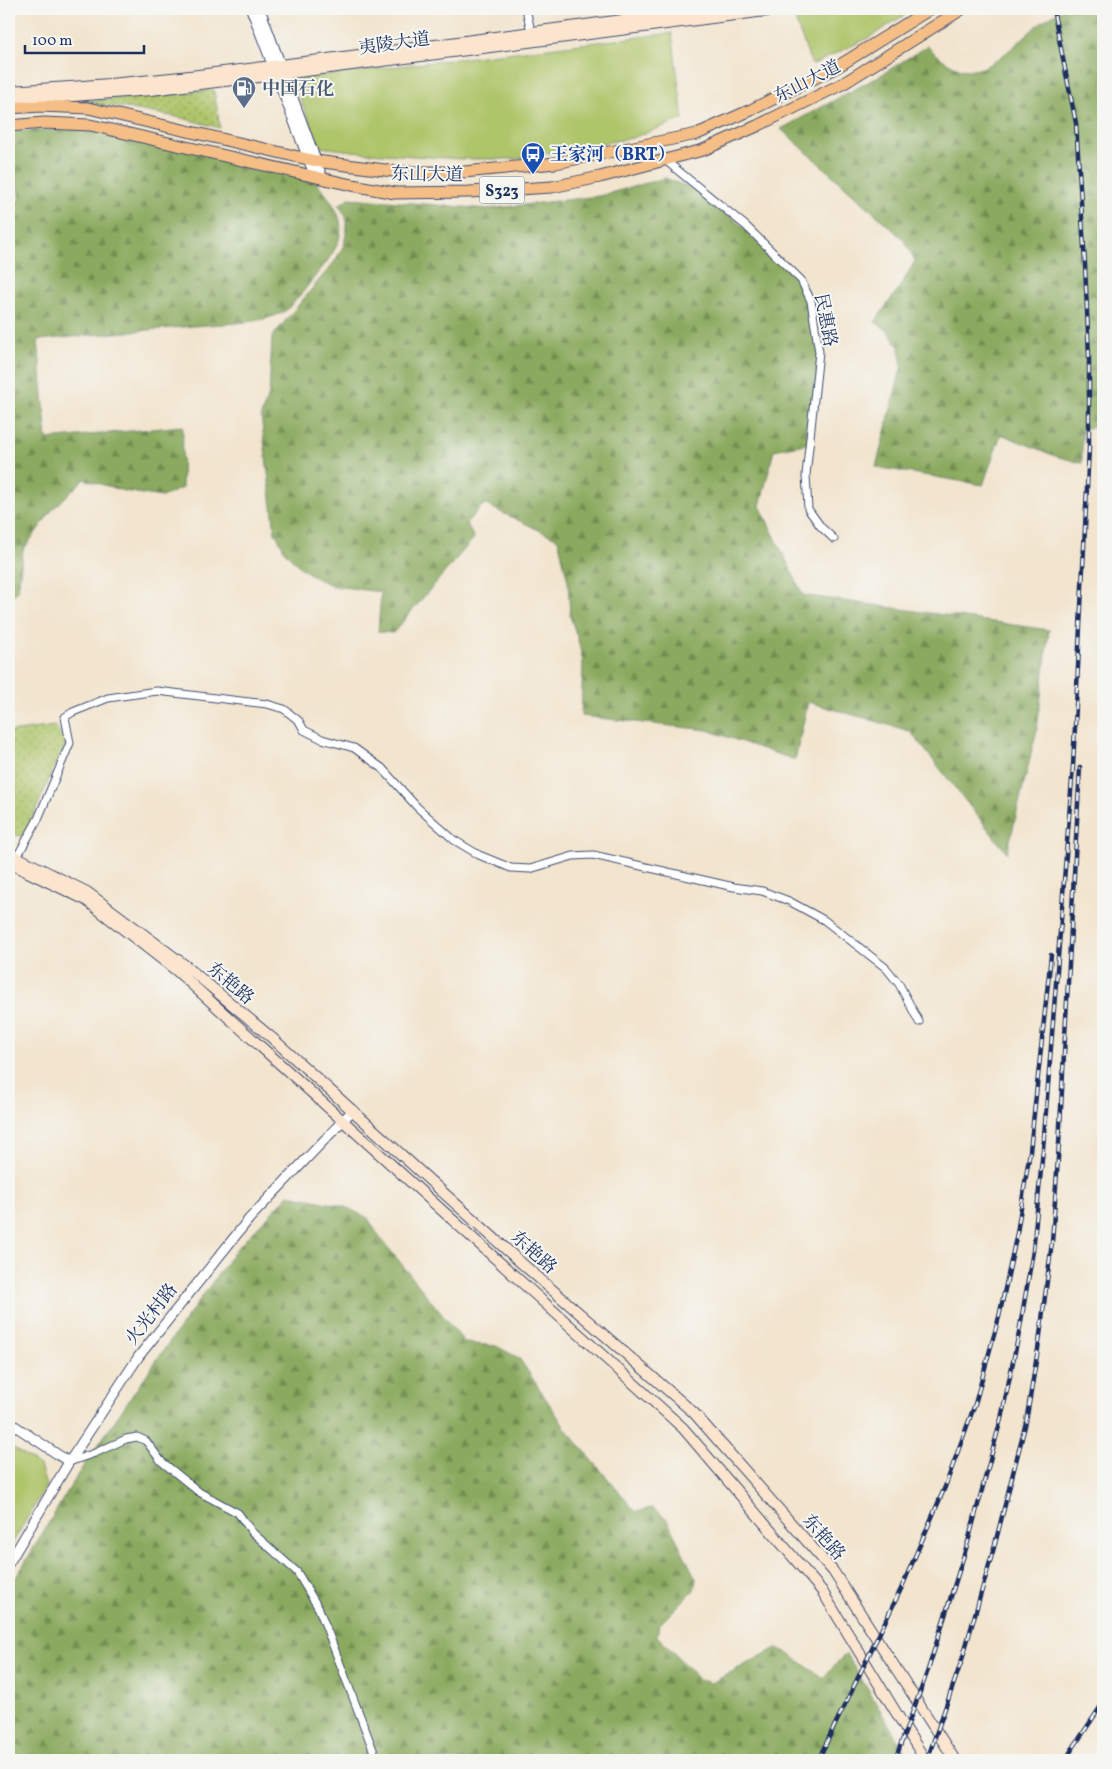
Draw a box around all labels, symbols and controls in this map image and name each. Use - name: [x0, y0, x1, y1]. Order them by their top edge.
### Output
- scale bar: [25, 22, 144, 54]
- street label: 夷陵大道: [357, 27, 432, 62]
- text: 100 m: [32, 31, 72, 52]
- street label: 东山大道: [770, 55, 845, 110]
- fuel station icon: 中国石化: [231, 75, 257, 109]
- place label: 中国石化: [262, 77, 334, 102]
- bus stop icon: 王家河（BRT）: [520, 141, 546, 175]
- place label: 王家河（BRT）: [550, 143, 676, 168]
- street label: 东山大道: [391, 162, 463, 189]
- road number: S323: [480, 176, 524, 204]
- street label: 民惠路: [807, 291, 842, 349]
- street label: 东艳路: [201, 957, 259, 1011]
- street label: 东艳路: [505, 1226, 561, 1280]
- street label: 火光村路: [120, 1279, 184, 1351]
- street label: 东艳路: [796, 1509, 850, 1567]

